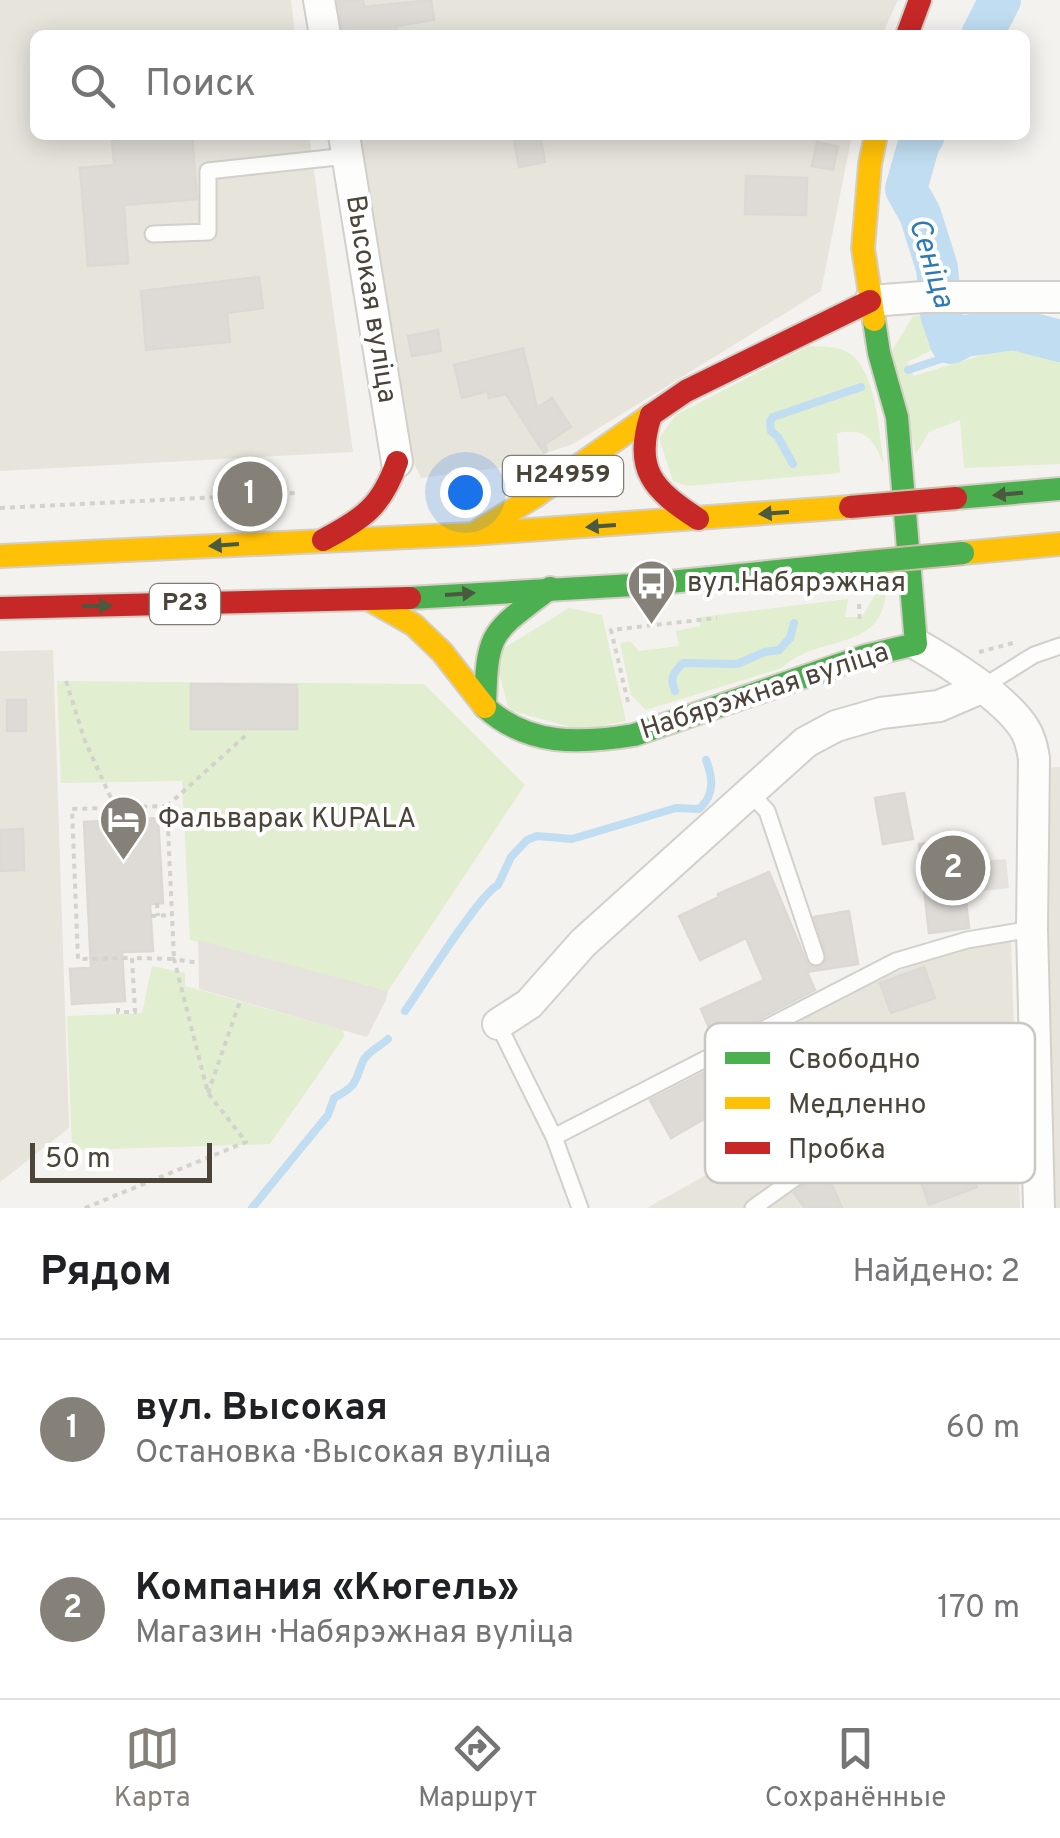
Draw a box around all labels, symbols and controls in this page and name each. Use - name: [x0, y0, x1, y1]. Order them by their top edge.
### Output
- search box: [30, 30, 1030, 140]
- icon: search: [65, 58, 120, 113]
- text: Поиск: [145, 61, 256, 110]
- street label: Высокая вуліца: [336, 193, 404, 405]
- water label: Сеніца: [899, 214, 961, 313]
- pin: 1: [218, 456, 282, 532]
- road number: Н24959: [503, 456, 623, 496]
- your location: [440, 467, 491, 518]
- one-way arrow: [992, 486, 1024, 502]
- one-way arrow: [758, 506, 790, 522]
- one-way arrow: [584, 518, 616, 534]
- one-way arrow: [208, 537, 240, 553]
- bus stop icon: вул.Набярэжная: [626, 558, 678, 626]
- place label: вул.Набярэжная: [687, 566, 906, 602]
- road number: Р23: [150, 584, 220, 624]
- one-way arrow: [445, 586, 477, 602]
- one-way arrow: [82, 597, 114, 613]
- street label: Набярэжная вуліца: [636, 635, 894, 749]
- hotel icon: Фальварак KUPALA: [97, 794, 149, 862]
- place label: Фальварак KUPALA: [158, 802, 416, 838]
- pin: 2: [920, 830, 986, 906]
- legend: [705, 1023, 1035, 1183]
- text: Свободно: [788, 1043, 920, 1079]
- text: Медленно: [788, 1088, 926, 1124]
- text: Пробка: [788, 1133, 886, 1169]
- scale bar: [30, 1138, 212, 1182]
- text: 50 m: [45, 1142, 111, 1178]
- text: Рядом: [40, 1247, 172, 1300]
- text: Найдено: 2: [853, 1253, 1020, 1293]
- text: вул. Высокая: [135, 1385, 388, 1434]
- text: 1: [66, 1409, 79, 1449]
- text: 60 m: [946, 1409, 1020, 1449]
- text: Остановка · Высокая вуліца: [135, 1434, 551, 1474]
- text: Компания «Кюгель»: [135, 1565, 519, 1614]
- text: 2: [63, 1589, 82, 1629]
- text: 170 m: [937, 1589, 1020, 1629]
- text: Магазин · Набярэжная вуліца: [135, 1614, 574, 1654]
- tab: Карта: [114, 1721, 190, 1817]
- tab: Маршрут: [418, 1721, 537, 1817]
- tab: Сохранённые: [765, 1721, 946, 1817]

